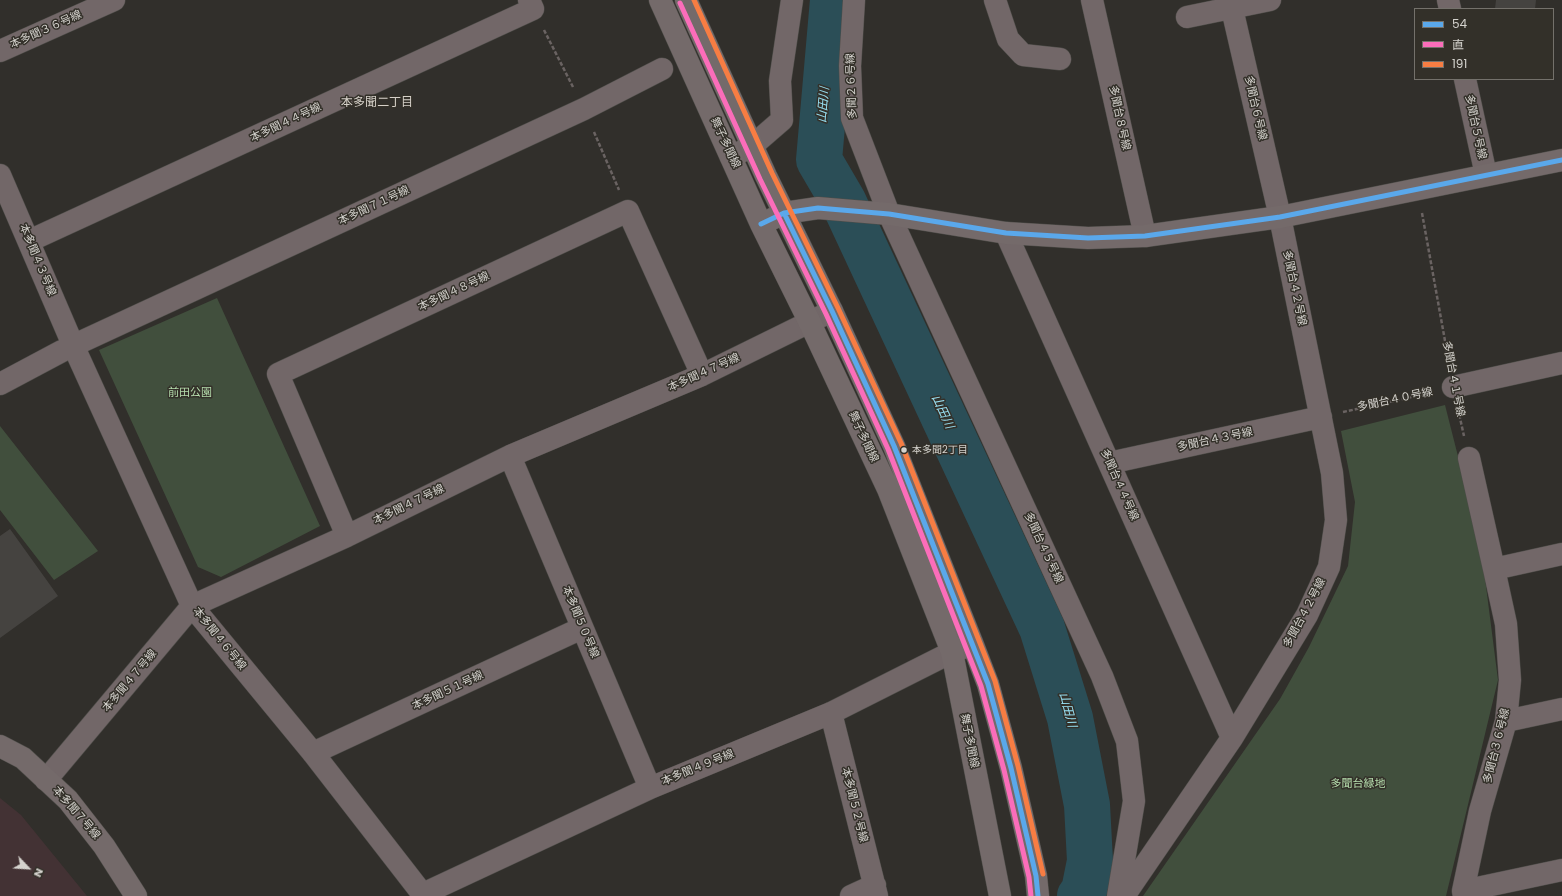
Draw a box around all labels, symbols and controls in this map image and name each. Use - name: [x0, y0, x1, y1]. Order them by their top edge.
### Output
- street label: 本多聞３６号線: [8, 8, 84, 52]
- legend: [1414, 8, 1554, 80]
- text: 54: [1452, 15, 1467, 32]
- text: 直: [1452, 36, 1464, 53]
- street label: 多聞２６号線: [844, 53, 860, 119]
- text: 191: [1452, 55, 1467, 72]
- street label: 多聞台６号線: [1241, 74, 1269, 142]
- street label: 多聞台８号線: [1106, 84, 1132, 152]
- water label: 山田川: [815, 86, 833, 124]
- street label: 多聞台５号線: [1462, 93, 1488, 161]
- district label: 本多聞二丁目: [341, 96, 413, 110]
- street label: 本多聞４４号線: [248, 101, 324, 145]
- street label: 舞子多聞線: [707, 115, 743, 171]
- street label: 本多聞７１号線: [336, 184, 412, 228]
- street label: 本多聞４３号線: [16, 222, 58, 298]
- street label: 多聞台４２号線: [1280, 249, 1308, 327]
- street label: 本多聞４８号線: [416, 270, 492, 314]
- street label: 多聞台４１号線: [1439, 340, 1467, 418]
- street label: 本多聞４７号線: [666, 351, 742, 395]
- park label: 前田公園: [168, 386, 212, 400]
- street label: 多聞台４０号線: [1356, 386, 1434, 414]
- water label: 山田川: [928, 393, 956, 431]
- street label: 舞子多聞線: [845, 409, 881, 465]
- street label: 多聞台４３号線: [1176, 426, 1254, 454]
- place label: 本多聞2丁目: [912, 444, 968, 456]
- marker: 本多聞2丁目: [899, 445, 909, 455]
- street label: 多聞台４４号線: [1097, 447, 1141, 523]
- street label: 本多聞４７号線: [372, 482, 446, 528]
- street label: 多聞台４５号線: [1021, 510, 1065, 586]
- street label: 多聞台４２号線: [1281, 576, 1329, 650]
- street label: 本多聞５０号線: [559, 584, 601, 660]
- street label: 本多聞４６号線: [190, 605, 248, 673]
- street label: 本多聞４７号線: [100, 647, 160, 715]
- street label: 本多聞５１号線: [410, 669, 486, 713]
- water label: 山田川: [1055, 691, 1079, 729]
- street label: 多聞台３６号線: [1481, 707, 1513, 785]
- street label: 舞子多聞線: [957, 713, 981, 769]
- street label: 本多聞４９号線: [660, 747, 736, 789]
- street label: 本多聞５２号線: [838, 766, 870, 844]
- park label: 多聞台緑地: [1331, 777, 1385, 791]
- street label: 本多聞７号線: [49, 784, 103, 842]
- north arrow: [8, 848, 48, 888]
- text: N: [30, 866, 48, 880]

